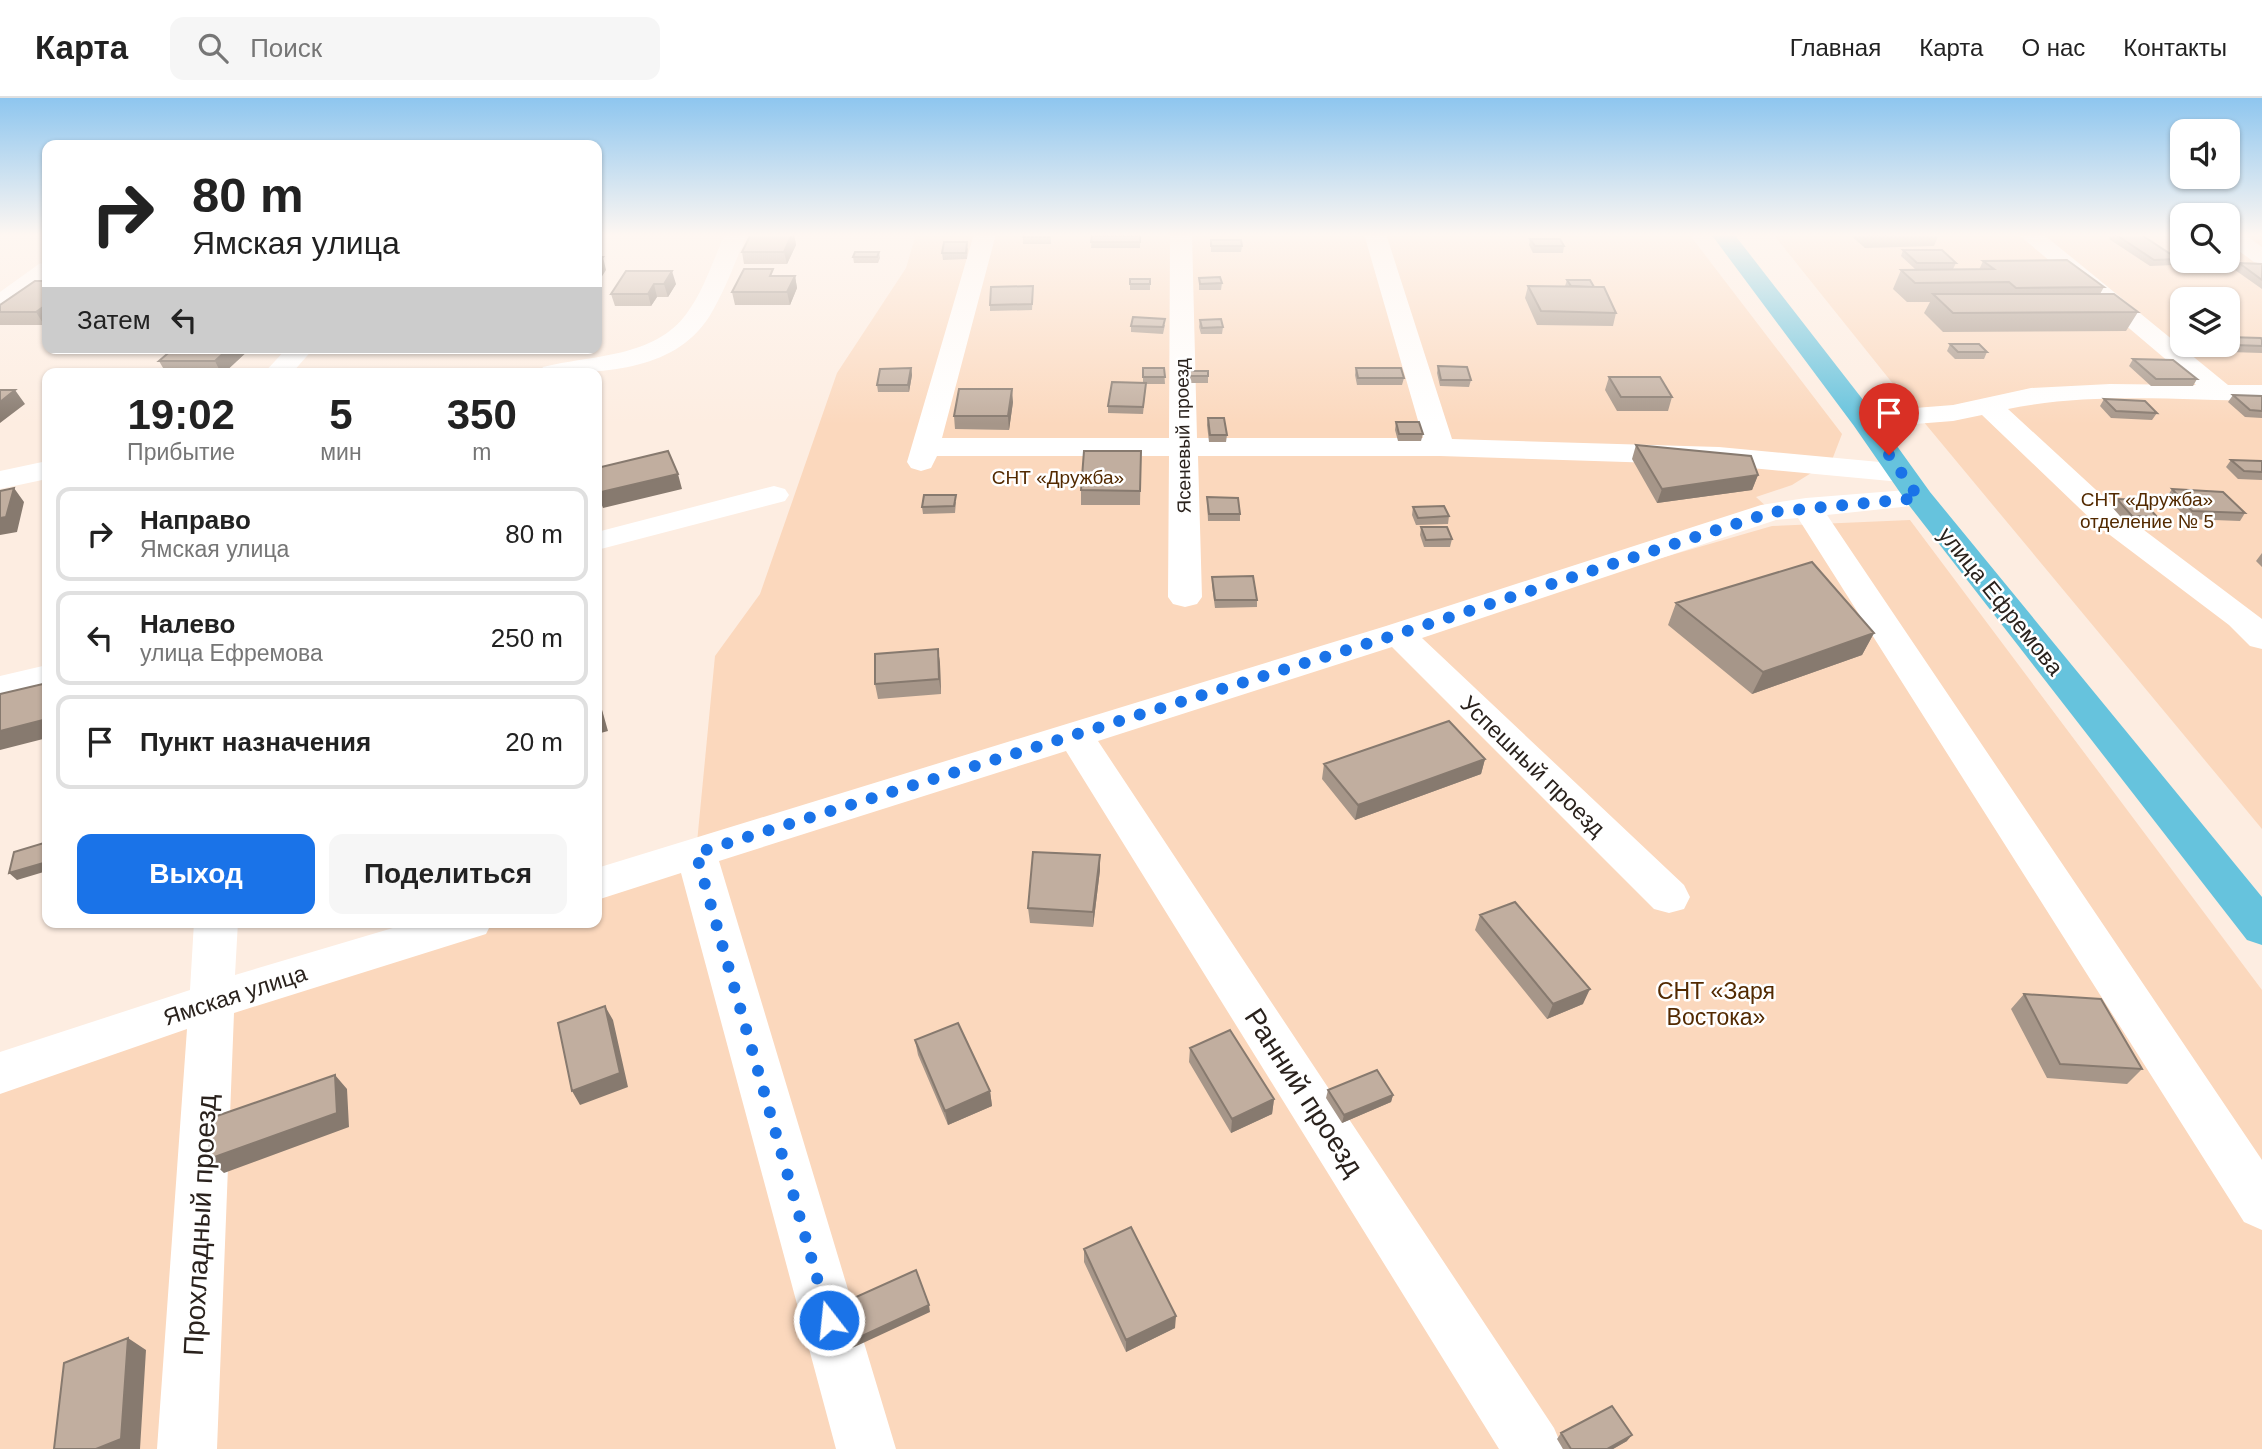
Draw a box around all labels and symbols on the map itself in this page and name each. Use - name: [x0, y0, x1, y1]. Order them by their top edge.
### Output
- street label: Ясеневый проезд: [1171, 358, 1195, 514]
- pin: [1859, 383, 1919, 455]
- park label: СНТ «Дружба»: [992, 467, 1124, 488]
- park label: СНТ «Дружба» отделение № 5: [2080, 489, 2214, 532]
- street label: улица Ефремова: [1933, 522, 2069, 680]
- street label: Успешный проезд: [1455, 690, 1611, 842]
- street label: Ямская улица: [160, 959, 310, 1030]
- park label: СНТ «Заря Востока»: [1657, 978, 1775, 1030]
- street label: Ранний проезд: [1238, 1003, 1370, 1181]
- street label: Прохладный проезд: [178, 1093, 222, 1357]
- position arrow: [792, 1283, 866, 1357]

